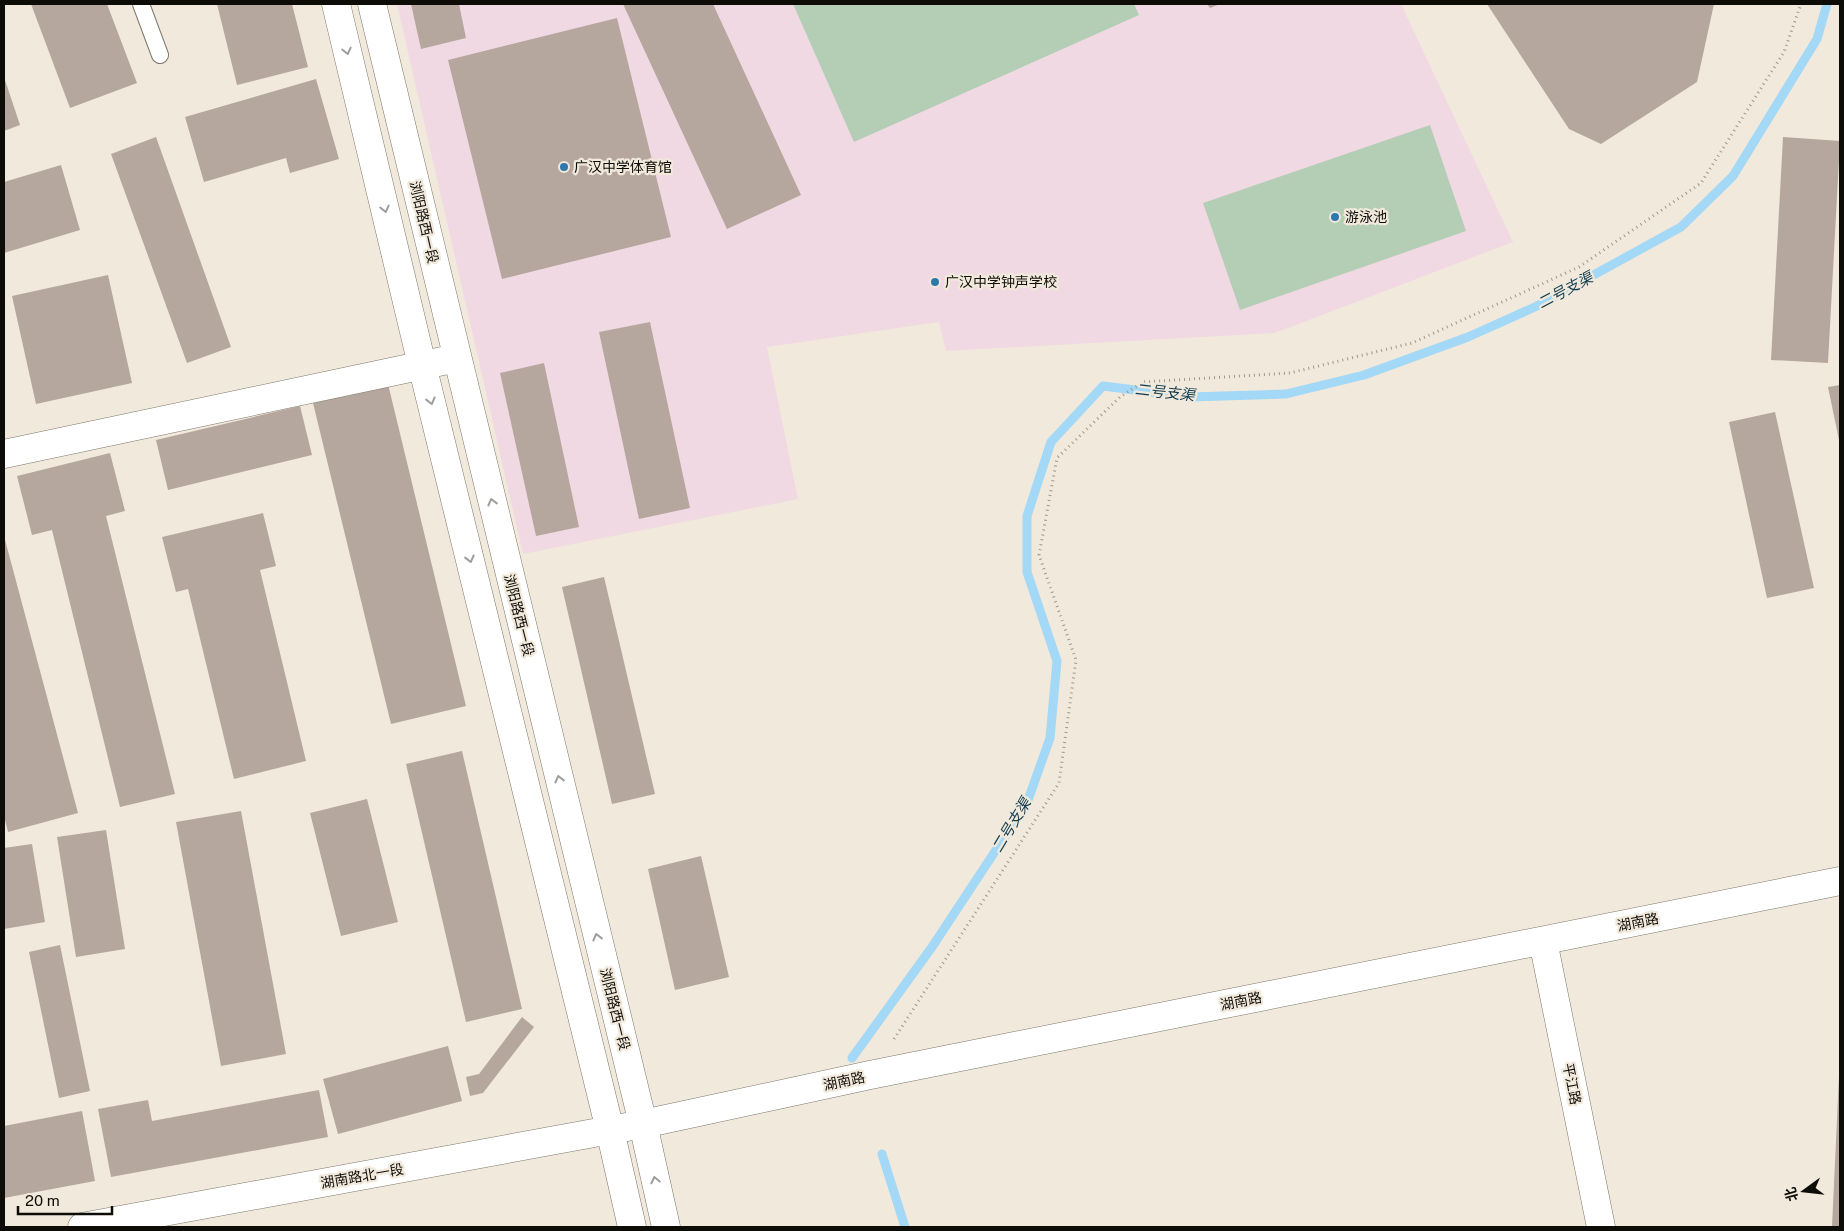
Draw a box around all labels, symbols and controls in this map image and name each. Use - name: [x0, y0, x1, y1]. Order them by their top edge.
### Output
- one-way arrow: [341, 47, 352, 56]
- place label: 广汉中学体育馆: [574, 159, 672, 175]
- marker: 广汉中学体育馆: [558, 161, 570, 173]
- street label: 浏阳路西一段: [407, 179, 441, 265]
- one-way arrow: [379, 205, 390, 214]
- place label: 游泳池: [1345, 209, 1387, 225]
- marker: 游泳池: [1329, 211, 1341, 223]
- water label: 二号支渠: [1535, 267, 1597, 312]
- place label: 广汉中学钟声学校: [945, 274, 1057, 290]
- marker: 广汉中学钟声学校: [929, 276, 941, 288]
- water label: 二号支渠: [1134, 380, 1198, 404]
- one-way arrow: [425, 397, 436, 406]
- one-way arrow: [487, 497, 498, 506]
- one-way arrow: [464, 555, 475, 564]
- street label: 浏阳路西一段: [501, 572, 537, 658]
- one-way arrow: [554, 774, 565, 783]
- water label: 二号支渠: [988, 793, 1035, 855]
- street label: 湖南路: [1616, 910, 1660, 934]
- one-way arrow: [592, 932, 603, 941]
- street label: 浏阳路西一段: [597, 966, 633, 1052]
- street label: 湖南路: [1219, 989, 1263, 1013]
- street label: 平江路: [1560, 1062, 1584, 1106]
- street label: 湖南路: [822, 1069, 866, 1093]
- street label: 湖南路北一段: [319, 1161, 405, 1191]
- north arrow: [1779, 1166, 1829, 1216]
- one-way arrow: [650, 1175, 661, 1184]
- scale bar: [18, 1184, 111, 1216]
- text: 北: [1782, 1186, 1801, 1203]
- text: 20 m: [25, 1192, 60, 1209]

